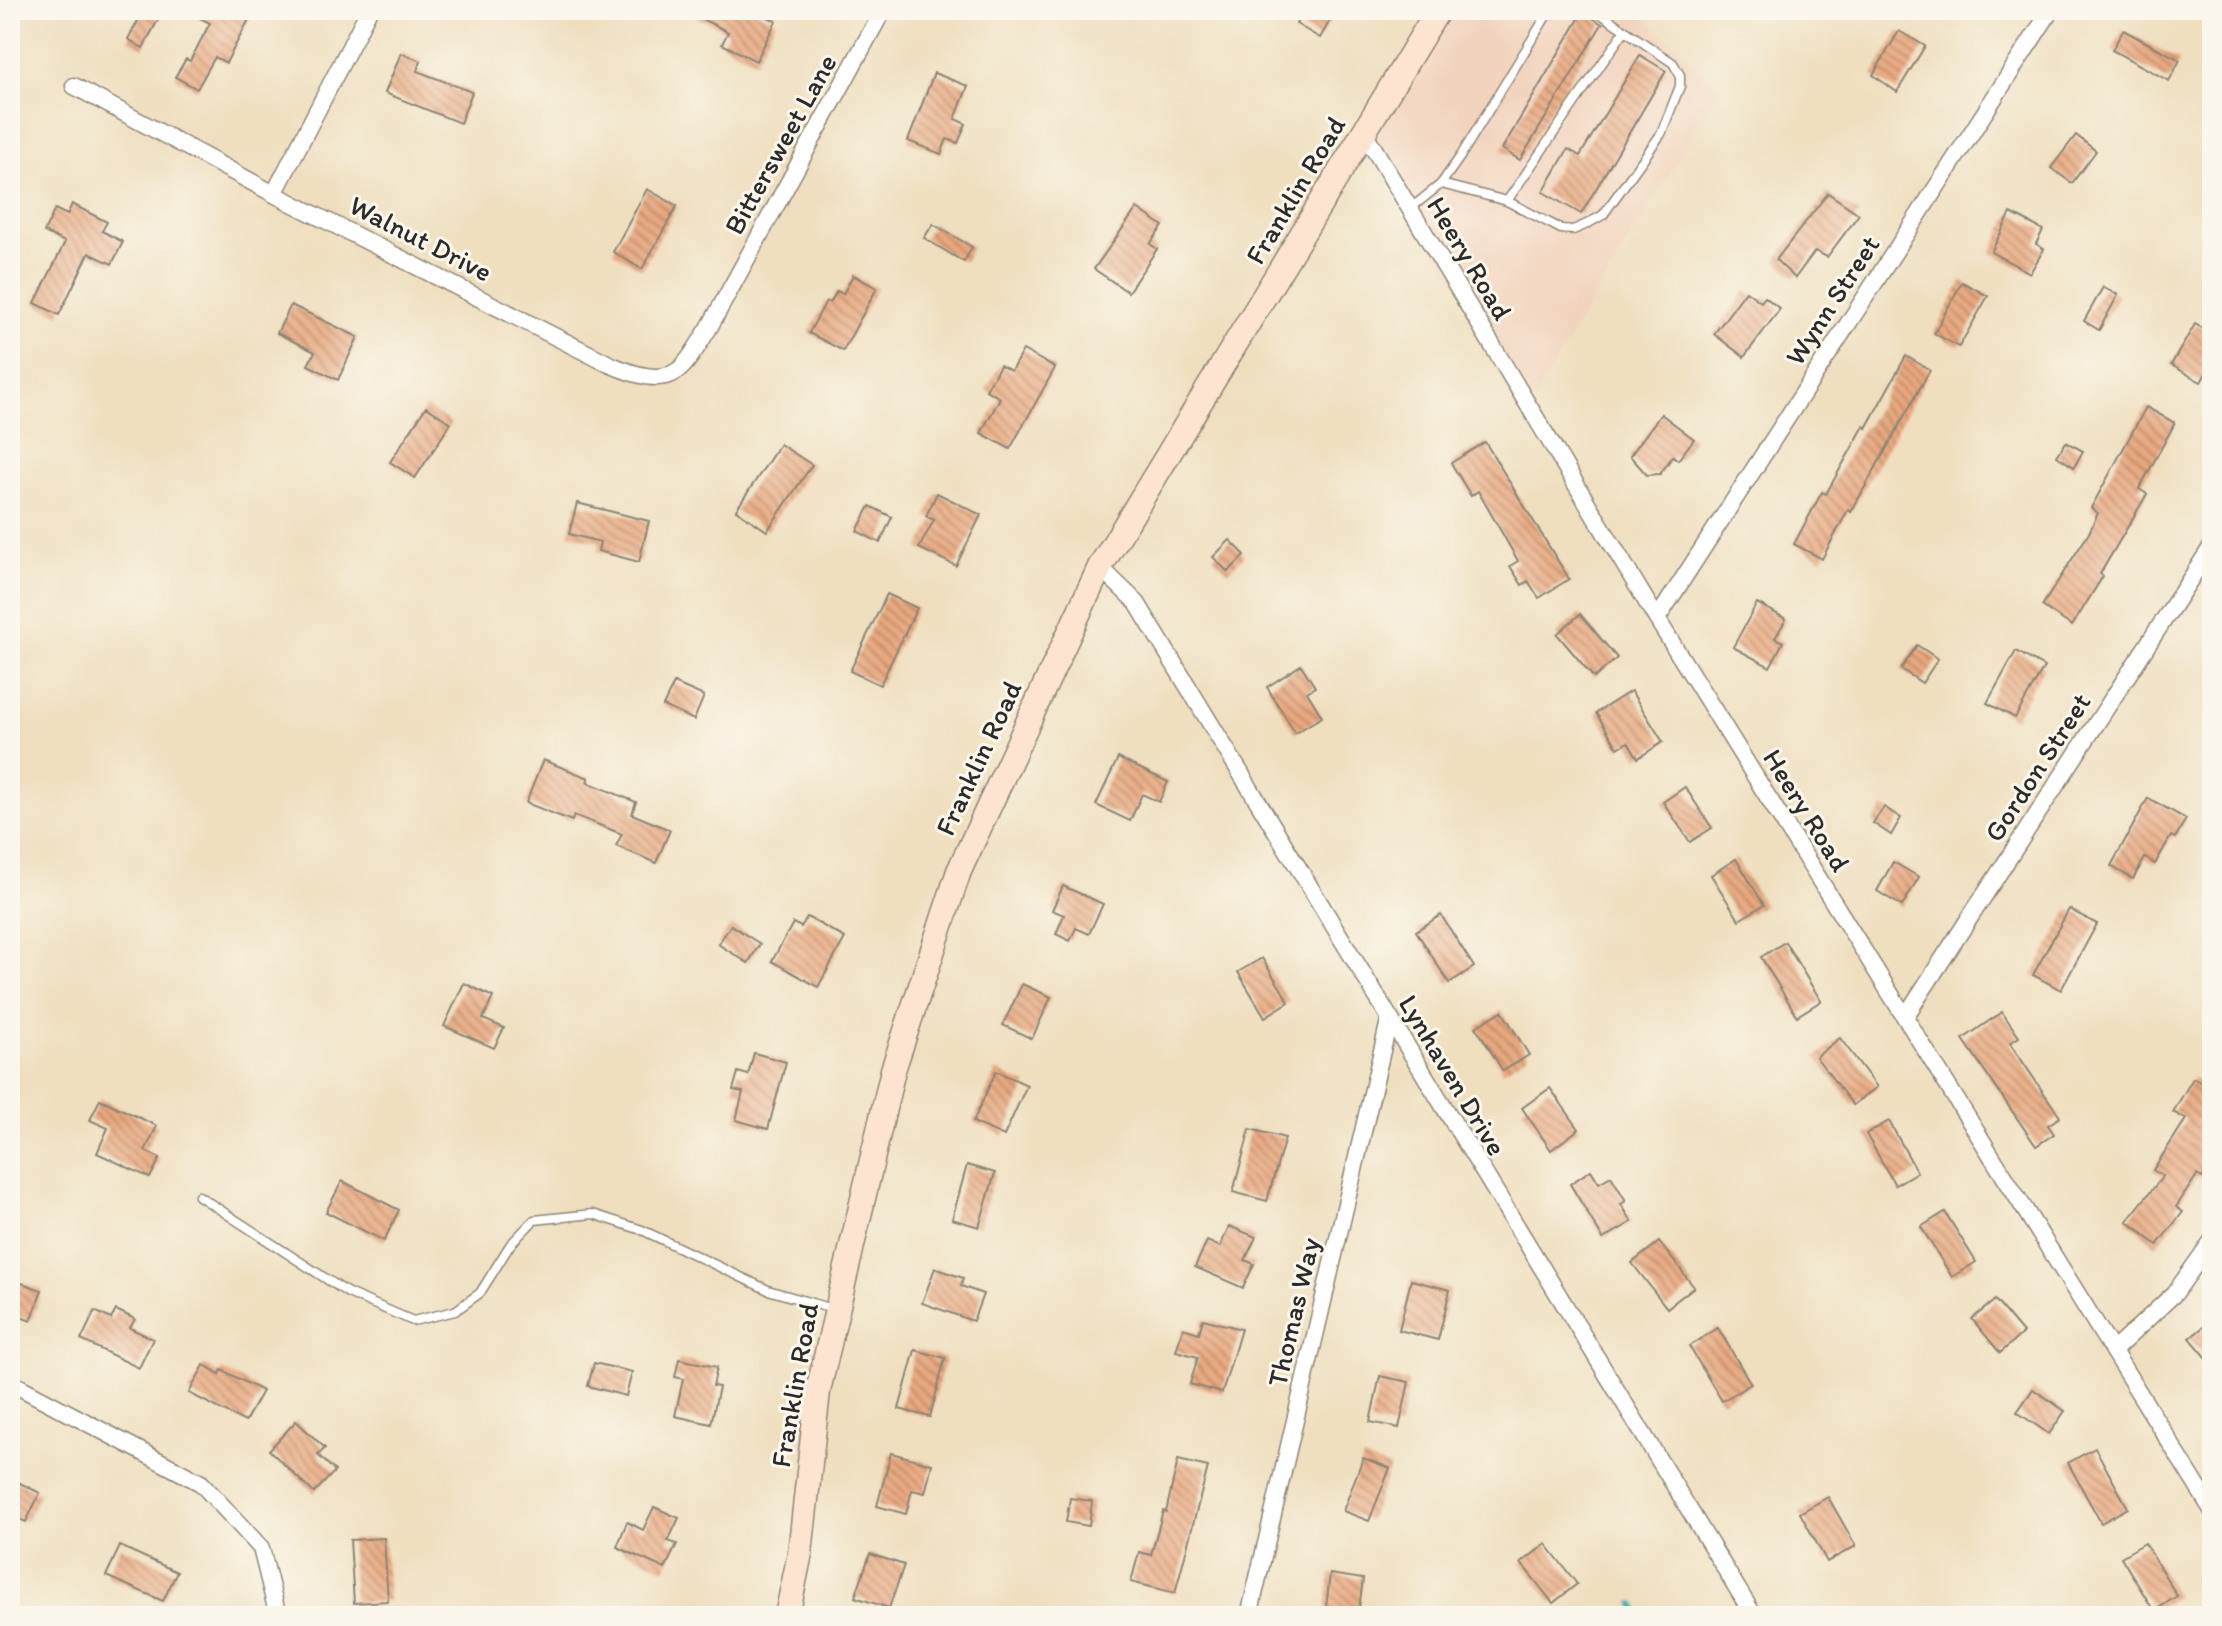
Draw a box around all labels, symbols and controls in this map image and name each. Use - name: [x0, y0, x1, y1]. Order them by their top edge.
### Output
- street label: Bittersweet Lane: [716, 48, 844, 240]
- street label: Franklin Road: [1238, 110, 1352, 270]
- street label: Walnut Drive: [344, 188, 498, 288]
- street label: Heery Road: [1420, 190, 1520, 326]
- street label: Wynn Street: [1777, 229, 1887, 371]
- street label: Franklin Road: [927, 675, 1029, 841]
- street label: Gordon Street: [1976, 686, 2098, 848]
- street label: Heery Road: [1756, 742, 1858, 878]
- street label: Lynhaven Drive: [1392, 988, 1514, 1162]
- street label: Thomas Way: [1259, 1234, 1327, 1390]
- street label: Franklin Road: [763, 1300, 825, 1470]

